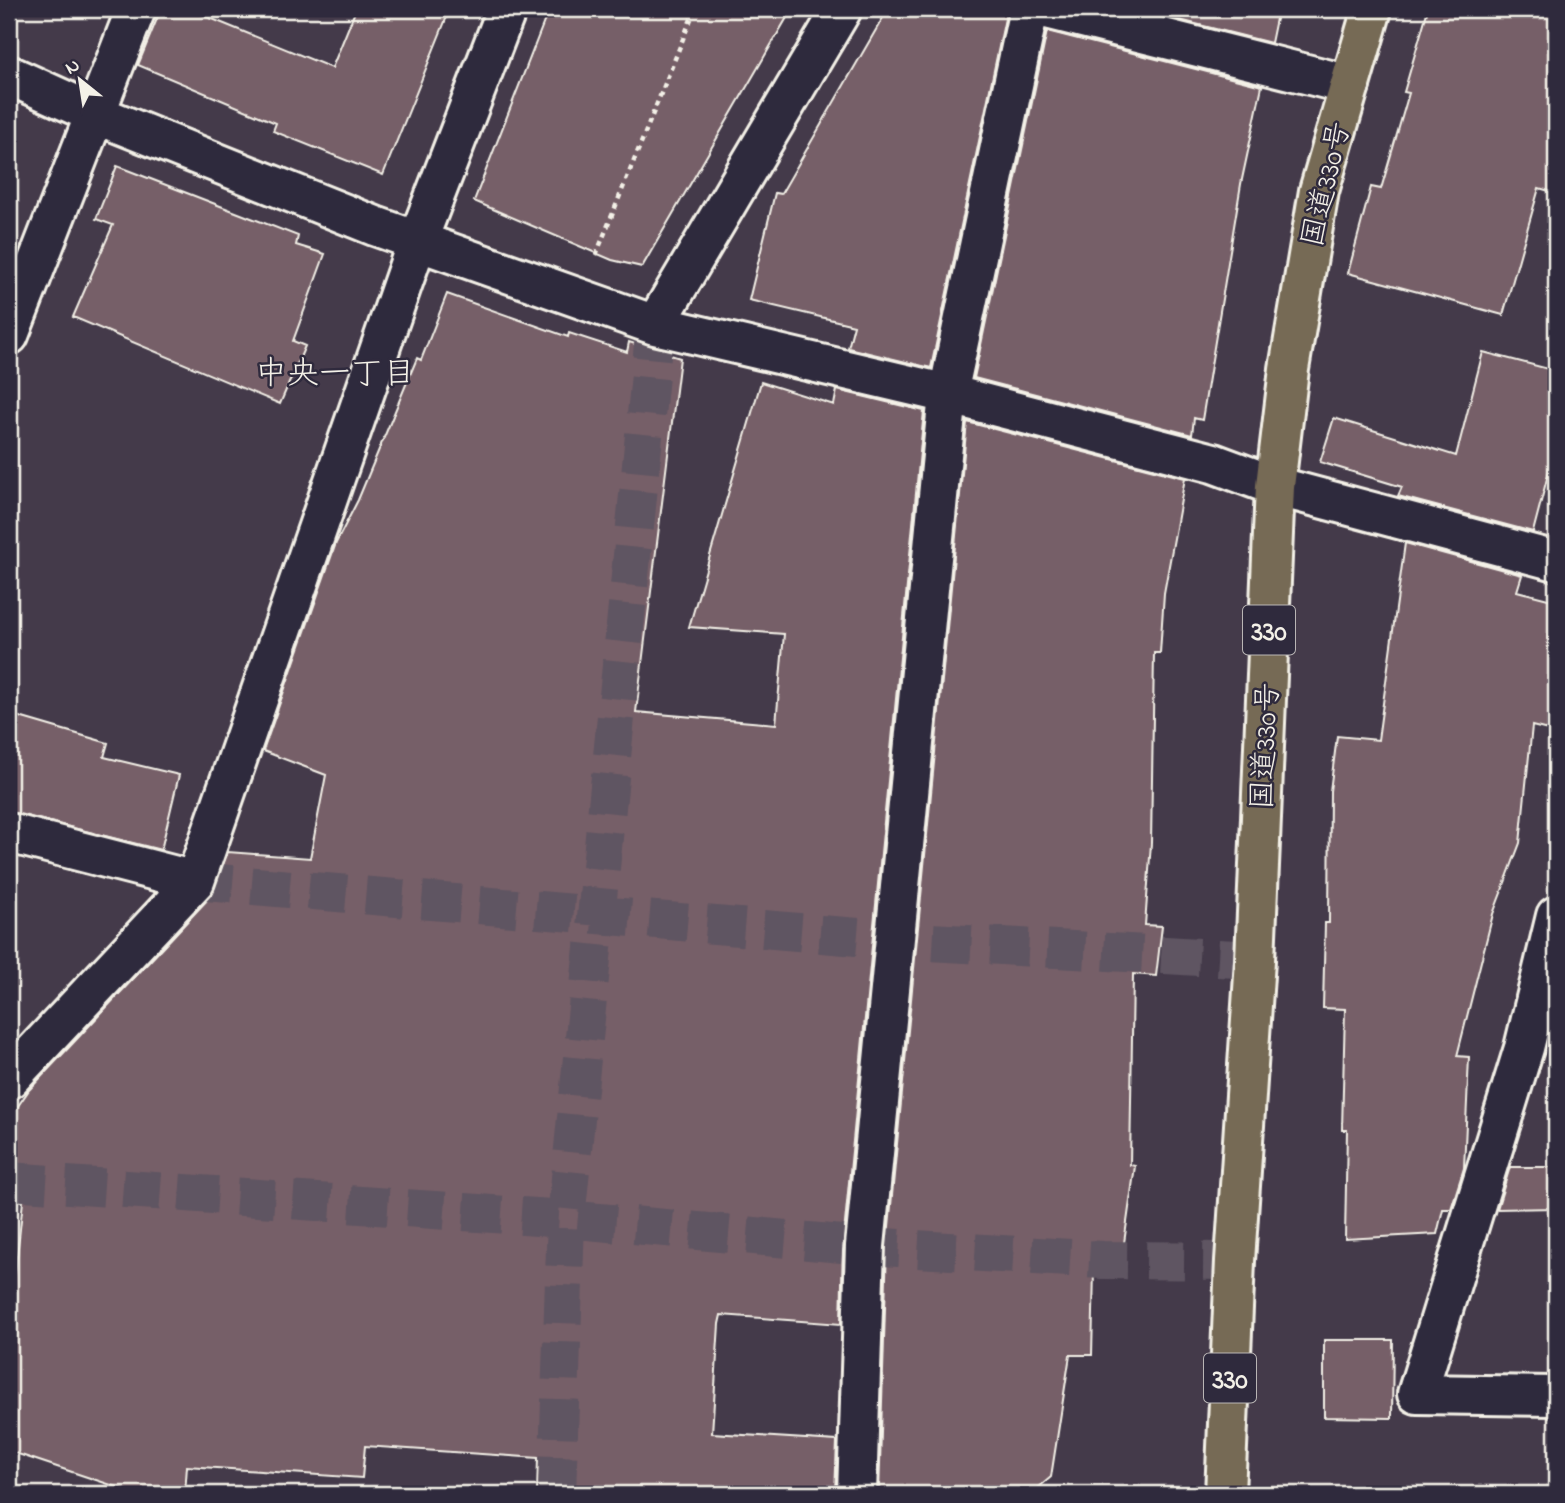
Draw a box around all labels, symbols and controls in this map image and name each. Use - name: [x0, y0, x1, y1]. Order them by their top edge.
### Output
- north arrow: [46, 46, 116, 116]
- text: N: [60, 52, 85, 82]
- street label: 国道330号: [1292, 117, 1364, 252]
- district label: 中央一丁目: [255, 352, 415, 399]
- road number: 330: [1243, 606, 1295, 654]
- street label: 国道330号: [1242, 681, 1292, 811]
- road number: 330: [1204, 1354, 1256, 1402]

